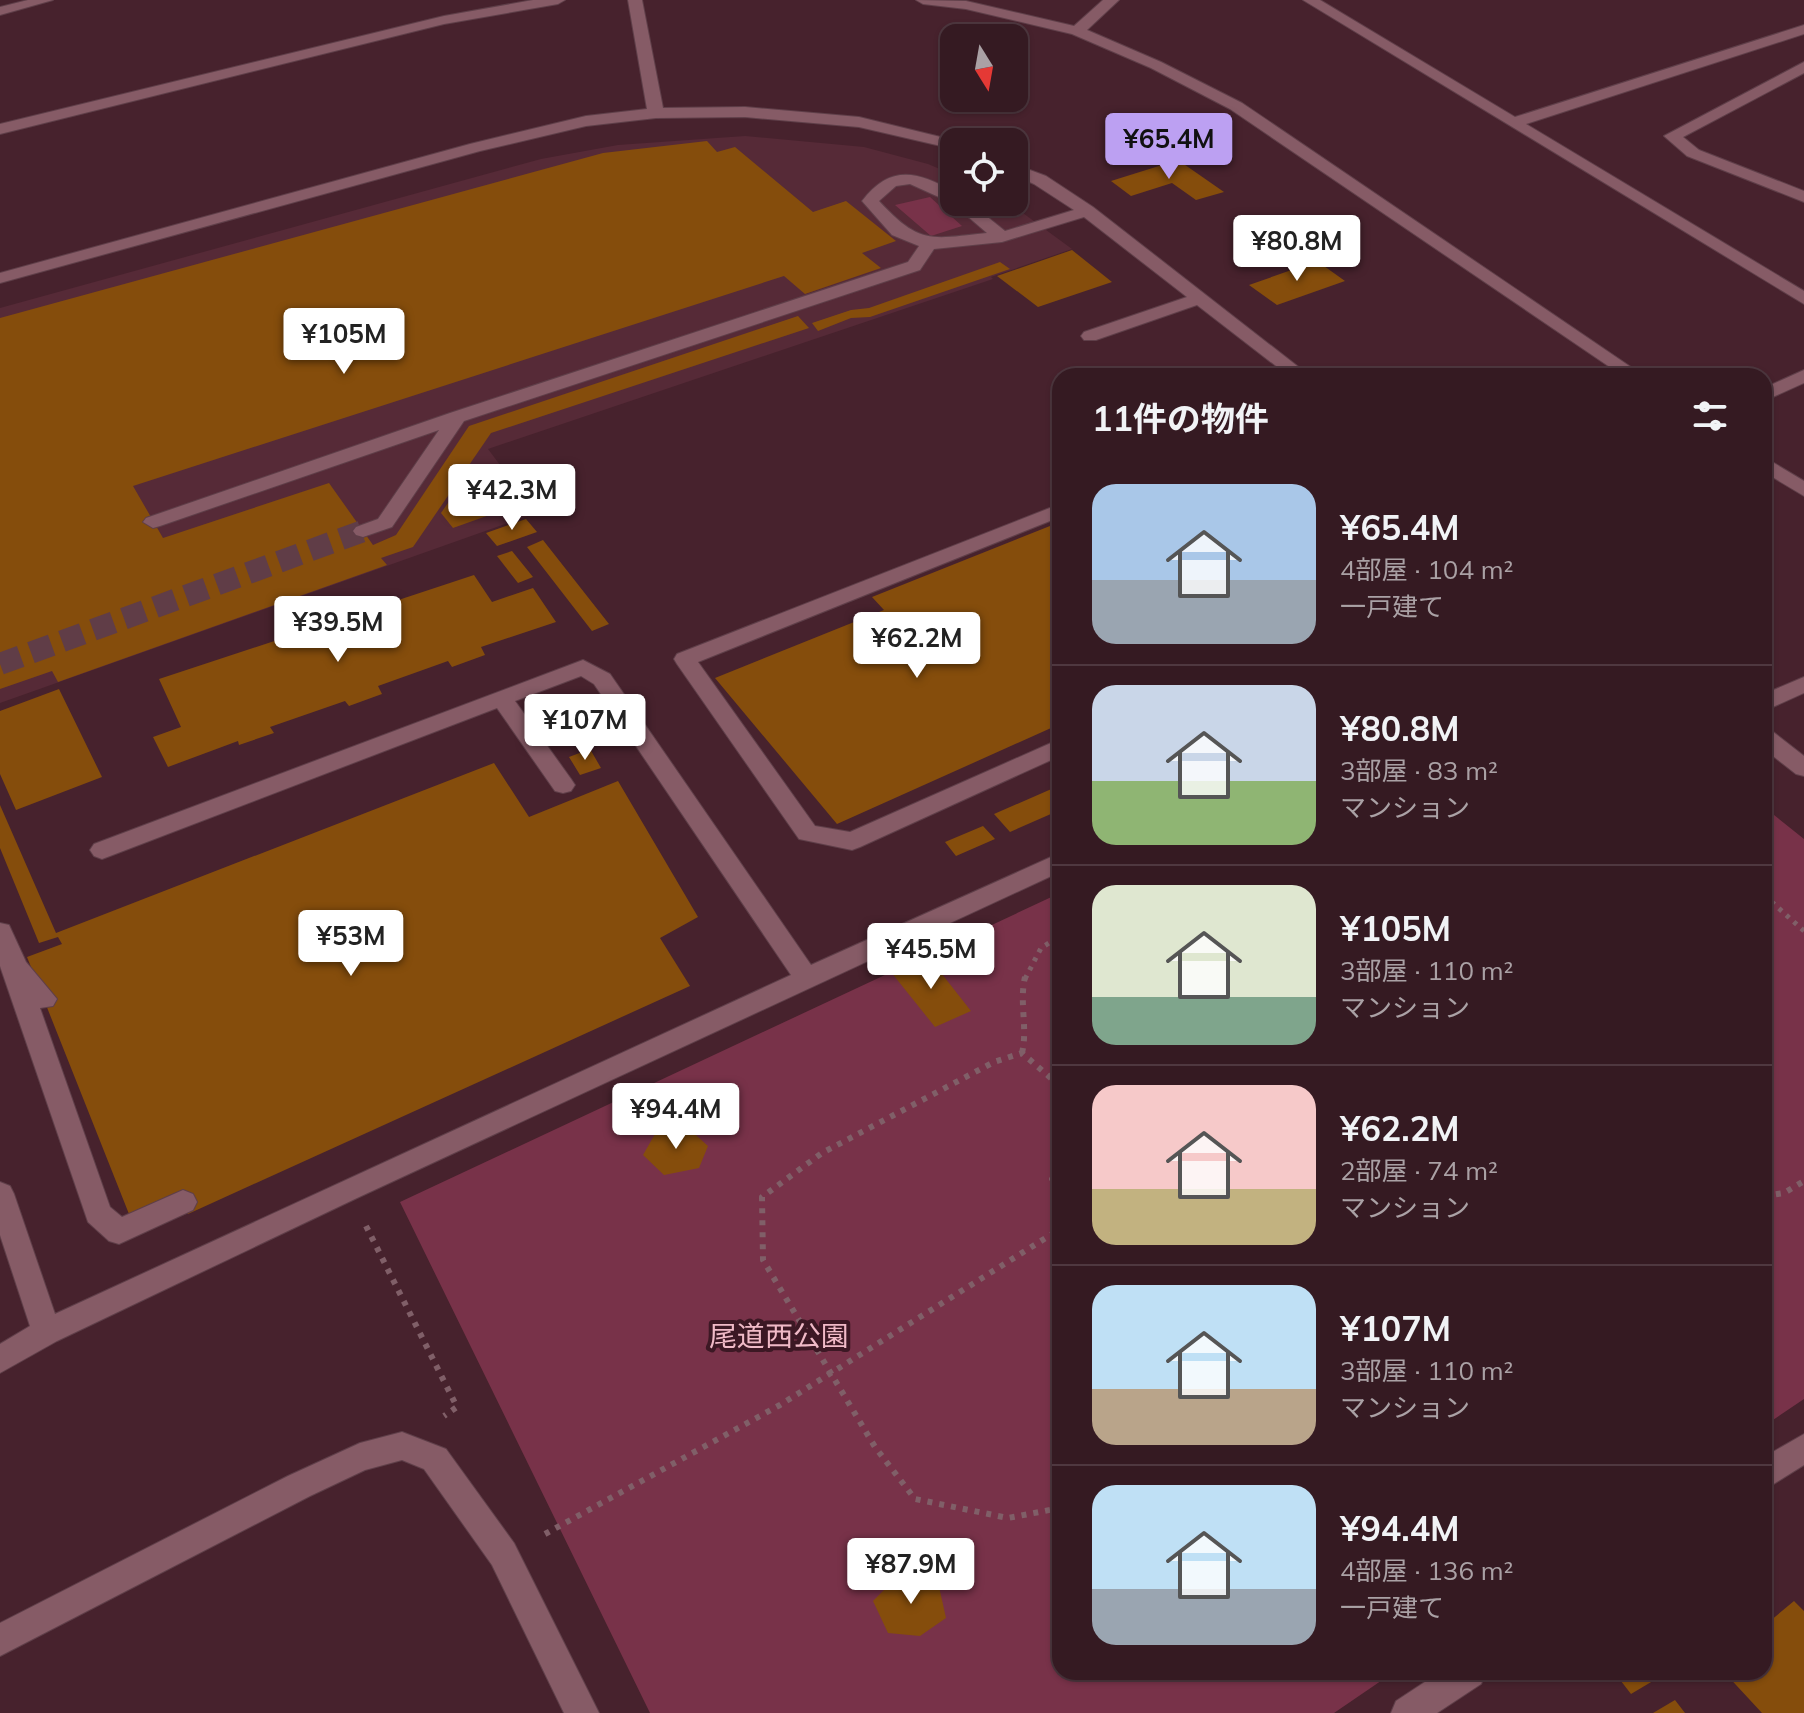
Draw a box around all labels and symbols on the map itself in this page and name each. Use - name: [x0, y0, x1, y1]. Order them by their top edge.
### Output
- north arrow: [940, 24, 1028, 112]
- pin: ¥65.4M: [1104, 113, 1234, 181]
- pin: ¥80.8M: [1232, 215, 1362, 283]
- pin: ¥105M: [288, 308, 400, 376]
- pin: ¥42.3M: [447, 464, 577, 532]
- pin: ¥39.5M: [273, 596, 403, 664]
- pin: ¥62.2M: [852, 612, 982, 680]
- pin: ¥107M: [529, 694, 641, 762]
- pin: ¥53M: [304, 910, 398, 978]
- pin: ¥45.5M: [866, 923, 996, 991]
- pin: ¥94.4M: [611, 1083, 741, 1151]
- park label: 尾道西公園: [709, 1318, 849, 1353]
- pin: ¥87.9M: [846, 1538, 976, 1606]

